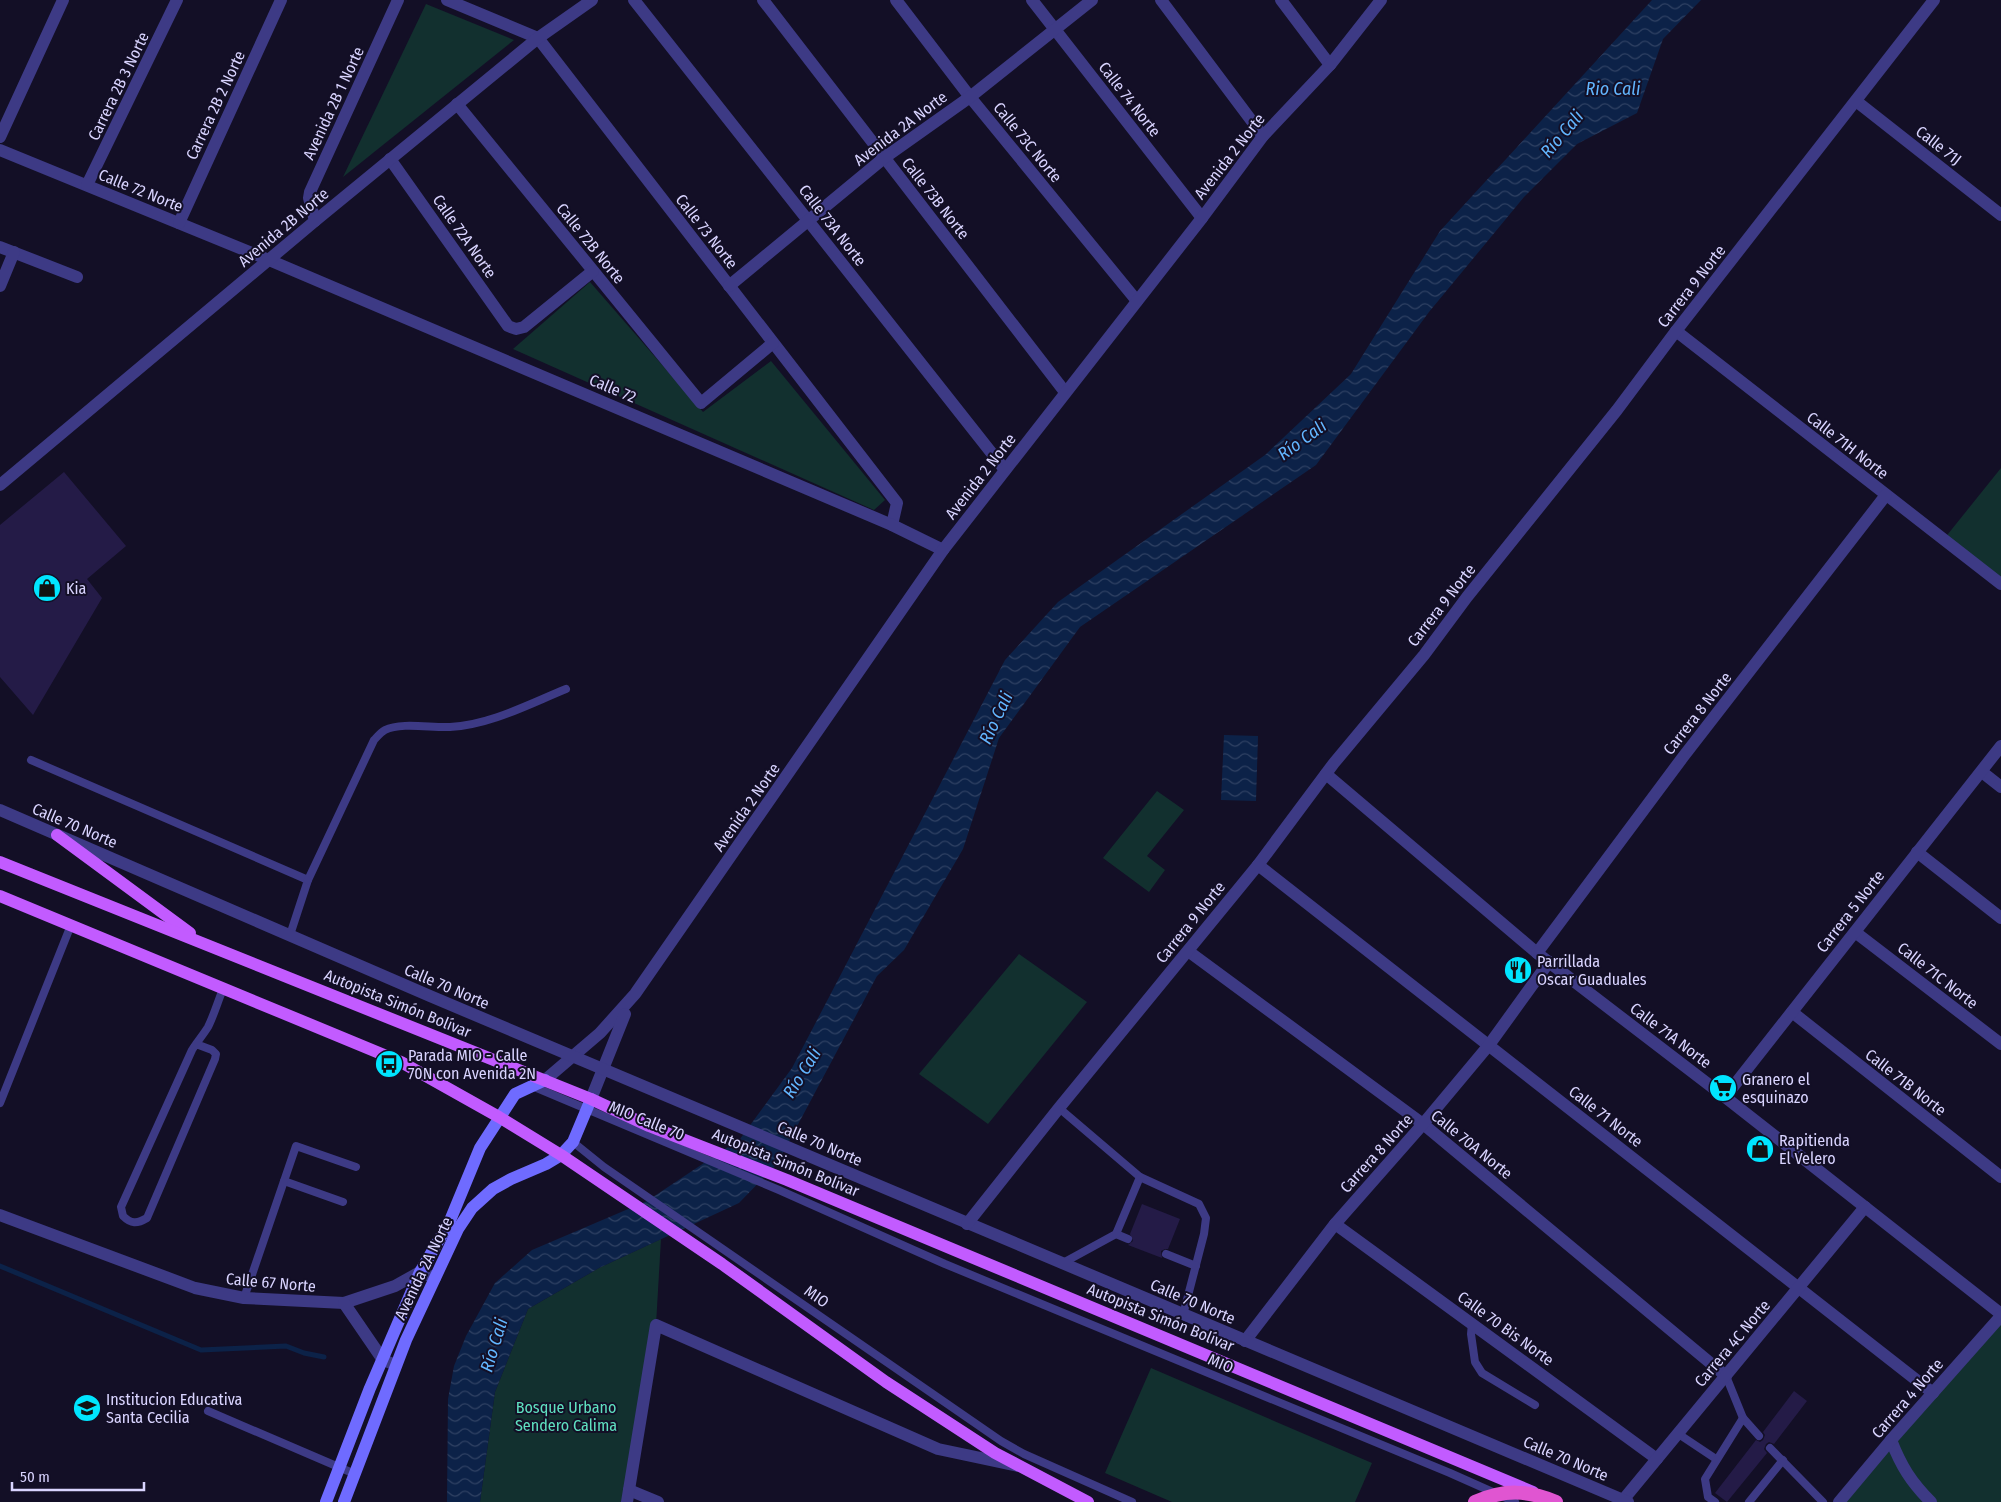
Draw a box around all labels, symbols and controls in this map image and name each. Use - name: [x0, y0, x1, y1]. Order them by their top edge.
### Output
- street label: Carrera 2B 3 Norte: [84, 29, 153, 144]
- street label: Avenida 2B 1 Norte: [299, 44, 368, 163]
- street label: Carrera 2B 2 Norte: [182, 48, 249, 163]
- street label: Calle 74 Norte: [1094, 58, 1165, 141]
- water label: Rio Cali: [1585, 78, 1641, 100]
- street label: Avenida 2A Norte: [850, 87, 951, 170]
- street label: Calle 73C Norte: [989, 98, 1066, 186]
- water label: Río Cali: [1536, 105, 1588, 162]
- street label: Avenida 2 Norte: [1190, 110, 1269, 203]
- street label: Calle 71J: [1912, 122, 1965, 169]
- street label: Calle 73B Norte: [898, 154, 973, 243]
- street label: Calle 72 Norte: [96, 165, 186, 216]
- street label: Calle 73A Norte: [795, 181, 870, 270]
- street label: Avenida 2B Norte: [234, 184, 332, 271]
- street label: Calle 73 Norte: [672, 190, 742, 273]
- street label: Calle 72A Norte: [429, 191, 500, 282]
- street label: Calle 72B Norte: [552, 199, 629, 288]
- street label: Carrera 9 Norte: [1653, 241, 1729, 331]
- street label: Calle 72: [587, 370, 639, 407]
- street label: Calle 71H Norte: [1803, 408, 1892, 483]
- water label: Río Cali: [1273, 415, 1331, 465]
- street label: Avenida 2 Norte: [941, 430, 1020, 523]
- street label: Carrera 9 Norte: [1403, 560, 1479, 650]
- shop icon: Kia: [32, 573, 62, 603]
- place label: Kia: [66, 579, 86, 598]
- street label: Carrera 8 Norte: [1659, 668, 1736, 758]
- water label: Río Cali: [974, 688, 1018, 748]
- street label: Avenida 2 Norte: [709, 759, 784, 855]
- street label: Calle 70 Norte: [29, 799, 120, 852]
- street label: Carrera 5 Norte: [1812, 866, 1888, 956]
- street label: Carrera 9 Norte: [1152, 878, 1229, 967]
- street label: Calle 71C Norte: [1894, 938, 1982, 1013]
- place label: Parrillada Oscar Guaduales: [1537, 952, 1647, 989]
- restaurant icon: Parrillada Oscar Guaduales: [1503, 955, 1533, 985]
- street label: Calle 70 Norte: [401, 960, 492, 1013]
- street label: Autopista Simón Bolívar: [322, 965, 474, 1042]
- street label: Calle 71A Norte: [1626, 999, 1715, 1072]
- water label: Río Cali: [778, 1043, 826, 1102]
- street label: Calle 71B Norte: [1862, 1045, 1950, 1120]
- place label: Parada MIO - Calle 70N con Avenida 2N: [408, 1046, 536, 1083]
- bus stop icon: Parada MIO - Calle 70N con Avenida 2N: [374, 1049, 404, 1079]
- place label: Granero el esquinazo: [1742, 1070, 1810, 1107]
- supermarket icon: Granero el esquinazo: [1708, 1073, 1738, 1103]
- street label: Calle 71 Norte: [1565, 1082, 1647, 1151]
- street label: MIO Calle 70: [606, 1097, 687, 1144]
- street label: Calle 70A Norte: [1427, 1106, 1516, 1183]
- street label: Carrera 8 Norte: [1336, 1110, 1417, 1197]
- street label: Calle 70 Norte: [774, 1117, 865, 1170]
- street label: Autopista Simón Bolívar: [710, 1124, 862, 1201]
- place label: Rapitienda El Velero: [1779, 1131, 1850, 1168]
- shop icon: Rapitienda El Velero: [1745, 1134, 1775, 1164]
- street label: Avenida 2A Norte: [390, 1214, 457, 1323]
- street label: Calle 67 Norte: [225, 1269, 317, 1296]
- street label: Calle 70 Norte: [1147, 1275, 1238, 1328]
- street label: Autopista Simón Bolívar: [1085, 1279, 1237, 1356]
- street label: MIO: [801, 1281, 833, 1312]
- street label: Calle 70 Bis Norte: [1454, 1287, 1558, 1370]
- street label: Carrera 4C Norte: [1691, 1296, 1774, 1391]
- water label: Río Cali: [475, 1315, 513, 1375]
- street label: MIO: [1205, 1350, 1236, 1377]
- street label: Carrera 4 Norte: [1868, 1355, 1947, 1442]
- place label: Institucion Educativa Santa Cecilia: [106, 1390, 243, 1427]
- school or university icon: Institucion Educativa Santa Cecilia: [72, 1393, 102, 1423]
- park label: Bosque Urbano Sendero Calima: [515, 1398, 617, 1435]
- street label: Calle 70 Norte: [1520, 1432, 1611, 1485]
- scale bar: [12, 1460, 145, 1492]
- text: 50 m: [20, 1468, 50, 1486]

